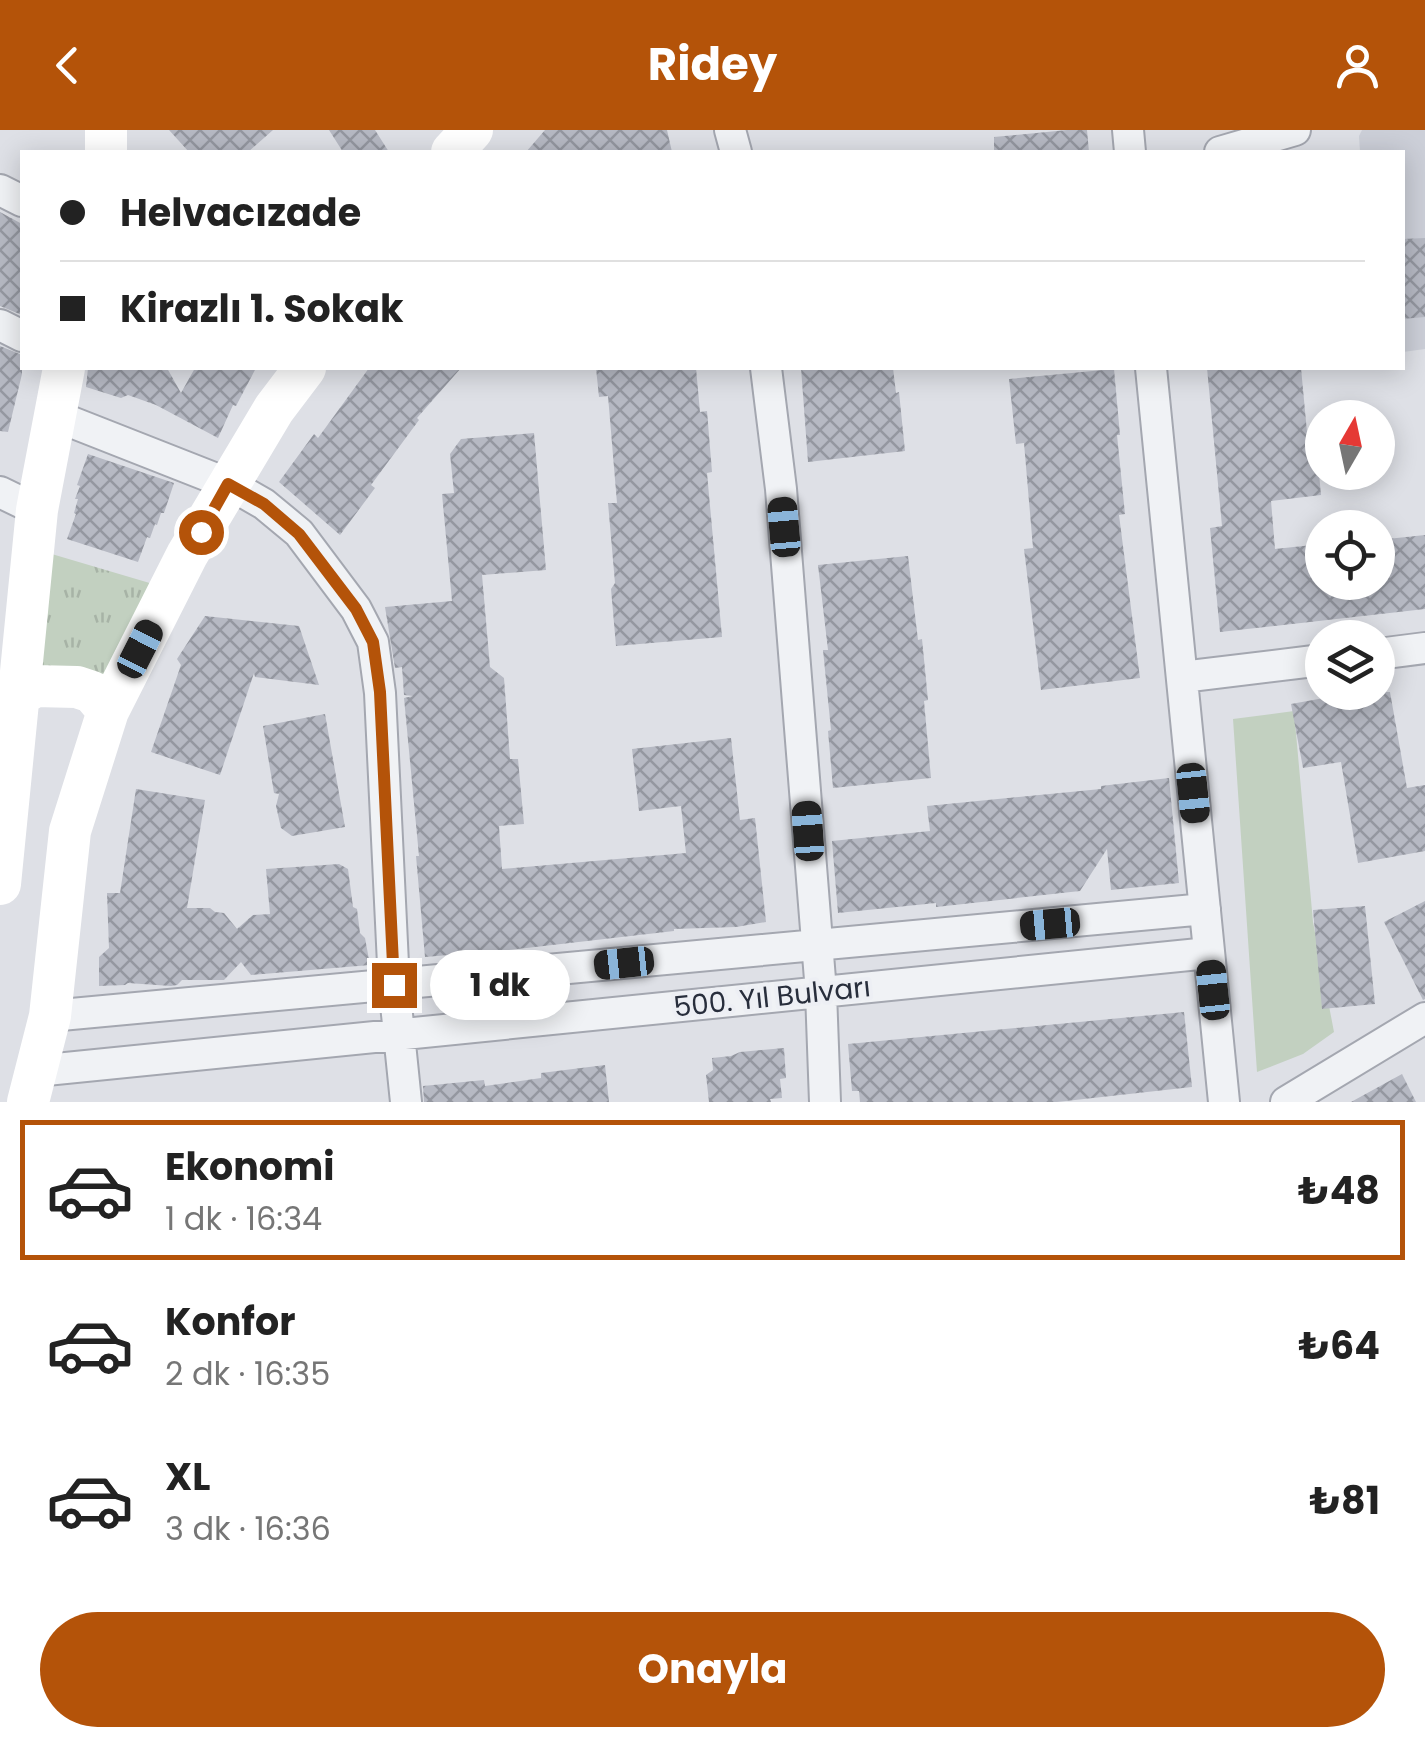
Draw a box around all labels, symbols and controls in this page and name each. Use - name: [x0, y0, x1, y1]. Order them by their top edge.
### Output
- text: Ridey: [648, 33, 777, 96]
- icon: back: [40, 38, 95, 93]
- icon: person: [1330, 38, 1385, 93]
- text: Helvacızade: [120, 186, 361, 239]
- text: Kirazlı 1. Sokak: [120, 282, 403, 335]
- north arrow: [1305, 400, 1395, 490]
- map controls: [1305, 400, 1395, 710]
- car: [766, 496, 802, 558]
- route start: [179, 510, 224, 555]
- button: locate: [1305, 510, 1395, 600]
- car: [113, 615, 167, 683]
- button: layers: [1305, 620, 1395, 710]
- car: [1175, 762, 1211, 824]
- car: [791, 800, 825, 862]
- car: [1019, 906, 1081, 942]
- car: [593, 945, 655, 981]
- callout: 1 dk: [429, 950, 569, 1020]
- car: [1195, 959, 1231, 1021]
- text: 1 dk: [470, 962, 530, 1007]
- route end: [372, 963, 417, 1008]
- street label: 500. Yıl Bulvarı: [672, 967, 872, 1027]
- text: Ekonomi: [165, 1140, 335, 1193]
- icon: car: [45, 1145, 135, 1235]
- text: ₺48: [1298, 1164, 1380, 1217]
- text: 1 dk · 16:34: [165, 1196, 322, 1241]
- text: Konfor: [165, 1295, 295, 1348]
- icon: car: [45, 1300, 135, 1390]
- text: ₺64: [1298, 1319, 1380, 1372]
- text: 2 dk · 16:35: [165, 1351, 330, 1396]
- text: XL: [165, 1450, 210, 1503]
- icon: car: [45, 1455, 135, 1545]
- text: ₺81: [1309, 1474, 1380, 1527]
- text: 3 dk · 16:36: [165, 1506, 331, 1551]
- button: Onayla: [40, 1612, 1385, 1727]

